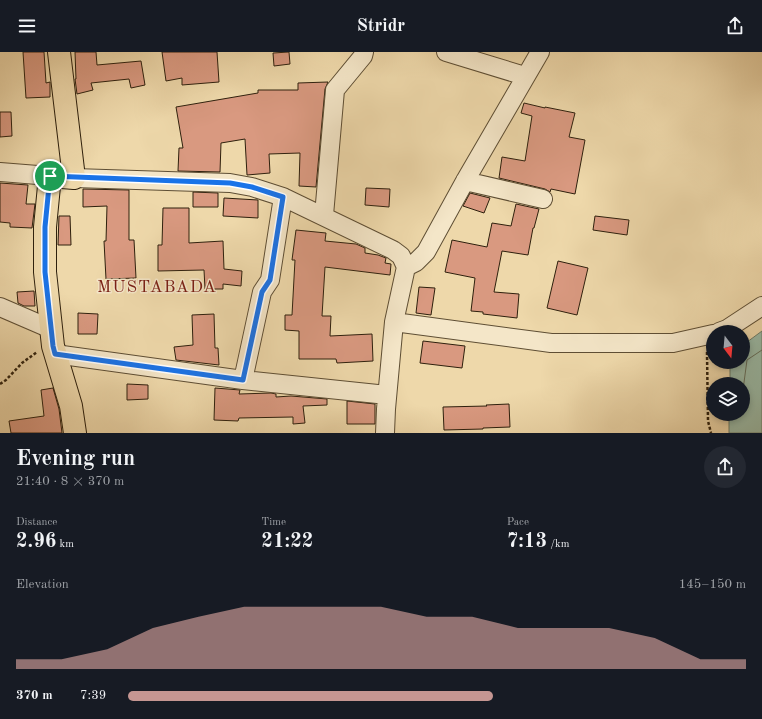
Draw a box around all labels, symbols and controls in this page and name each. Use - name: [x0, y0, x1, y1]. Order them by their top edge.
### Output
- icon: menu: [16, 15, 38, 37]
- icon: share: [724, 15, 746, 37]
- text: Stridr: [357, 17, 405, 35]
- pin: [33, 159, 67, 193]
- icon: arrive: [39, 165, 61, 187]
- district label: MUSTABADA: [97, 279, 217, 296]
- north arrow: [706, 325, 750, 369]
- map controls: [706, 325, 750, 421]
- button: layers: [706, 377, 750, 421]
- button: share: [704, 446, 746, 488]
- text: Evening run: [16, 448, 135, 470]
- text: 21:40 · 8 × 370 m: [16, 475, 124, 488]
- text: Distance: [16, 517, 57, 528]
- text: Time: [261, 517, 286, 528]
- text: Pace: [507, 517, 529, 528]
- text: 2.96: [16, 532, 56, 552]
- text: 21:22: [261, 532, 313, 552]
- text: 7:13: [507, 532, 547, 552]
- text: km: [56, 539, 74, 550]
- text: /km: [547, 539, 570, 550]
- text: Elevation: [16, 578, 69, 591]
- text: 145–150 m: [679, 578, 746, 591]
- text: 370 m: [16, 689, 53, 702]
- text: 7:39: [80, 689, 106, 702]

